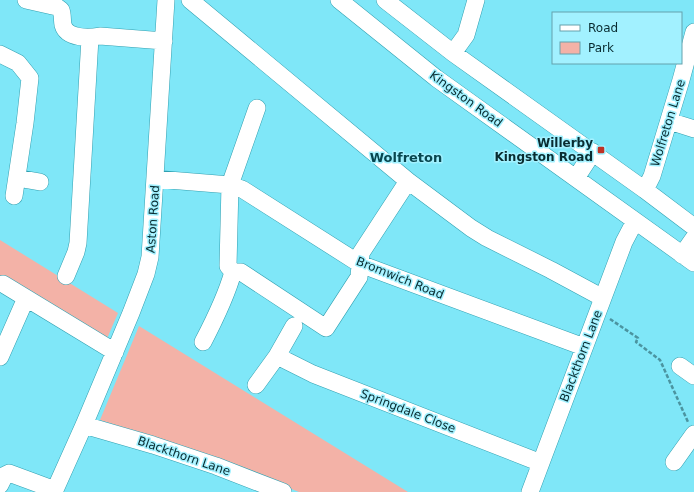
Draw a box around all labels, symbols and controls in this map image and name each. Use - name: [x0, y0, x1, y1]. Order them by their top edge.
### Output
- legend: [552, 12, 682, 64]
- text: Road: [588, 21, 618, 35]
- text: Park: [588, 41, 614, 55]
- street label: Kingston Road: [427, 68, 505, 130]
- street label: Wolfreton Lane: [648, 78, 688, 168]
- place label: Willerby Kingston Road: [494, 136, 593, 164]
- marker: Willerby Kingston Road: [596, 145, 606, 155]
- district label: Wolfreton: [370, 150, 442, 165]
- street label: Aston Road: [144, 185, 162, 253]
- street label: Bromwich Road: [354, 254, 446, 302]
- street label: Blackthorn Lane: [557, 308, 605, 404]
- street label: Springdale Close: [358, 386, 458, 436]
- street label: Blackthorn Lane: [136, 434, 232, 478]

